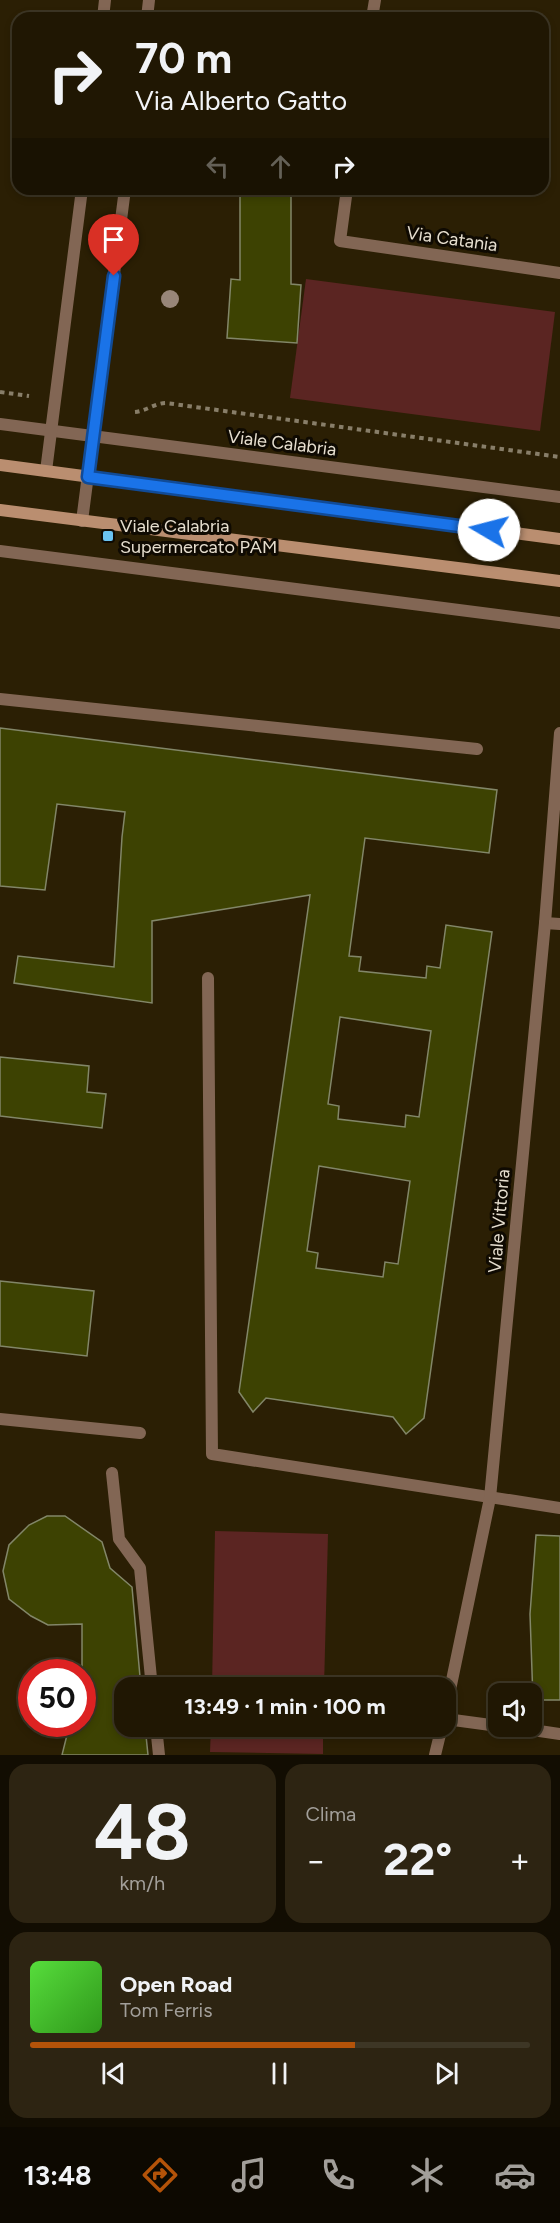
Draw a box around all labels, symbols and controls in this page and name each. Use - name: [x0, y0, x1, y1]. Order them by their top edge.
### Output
- text: 70 m: [135, 33, 232, 84]
- icon: right: [36, 36, 114, 114]
- text: Via Alberto Gatto: [135, 84, 347, 117]
- icon: left: [201, 150, 234, 183]
- icon: ahead: [264, 150, 297, 183]
- icon: right: [327, 150, 360, 183]
- pin: [88, 214, 139, 276]
- street label: Via Catania: [405, 222, 499, 256]
- icon: arrive: [97, 223, 130, 256]
- street label: Viale Calabria: [226, 425, 338, 461]
- position arrow: [457, 498, 521, 562]
- place label: Viale Calabria Supermercato PAM: [120, 515, 277, 558]
- marker: Viale Calabria Supermercato PAM: [101, 529, 115, 543]
- street label: Viale Vittoria: [484, 1168, 514, 1274]
- speed limit sign: 50: [18, 1659, 96, 1737]
- map controls: [488, 1683, 542, 1737]
- button: sound: [488, 1683, 542, 1737]
- text: 13:49 · 1 min · 100 m: [184, 1693, 386, 1720]
- text: 48: [94, 1785, 191, 1879]
- text: Clima: [306, 1802, 356, 1826]
- text: 22°: [383, 1832, 452, 1886]
- text: −: [306, 1841, 326, 1880]
- text: +: [509, 1841, 530, 1880]
- text: km/h: [119, 1871, 165, 1895]
- text: Open Road: [120, 1971, 232, 1998]
- text: Tom Ferris: [120, 1998, 213, 2022]
- icon: previous: [97, 2057, 130, 2090]
- icon: pause: [263, 2057, 296, 2090]
- icon: next: [430, 2057, 463, 2090]
- icon: directions: [139, 2154, 181, 2196]
- icon: music: [228, 2154, 270, 2196]
- icon: phone: [317, 2154, 359, 2196]
- icon: climate: [406, 2154, 448, 2196]
- icon: car: [494, 2154, 536, 2196]
- text: 13:48: [23, 2159, 92, 2192]

